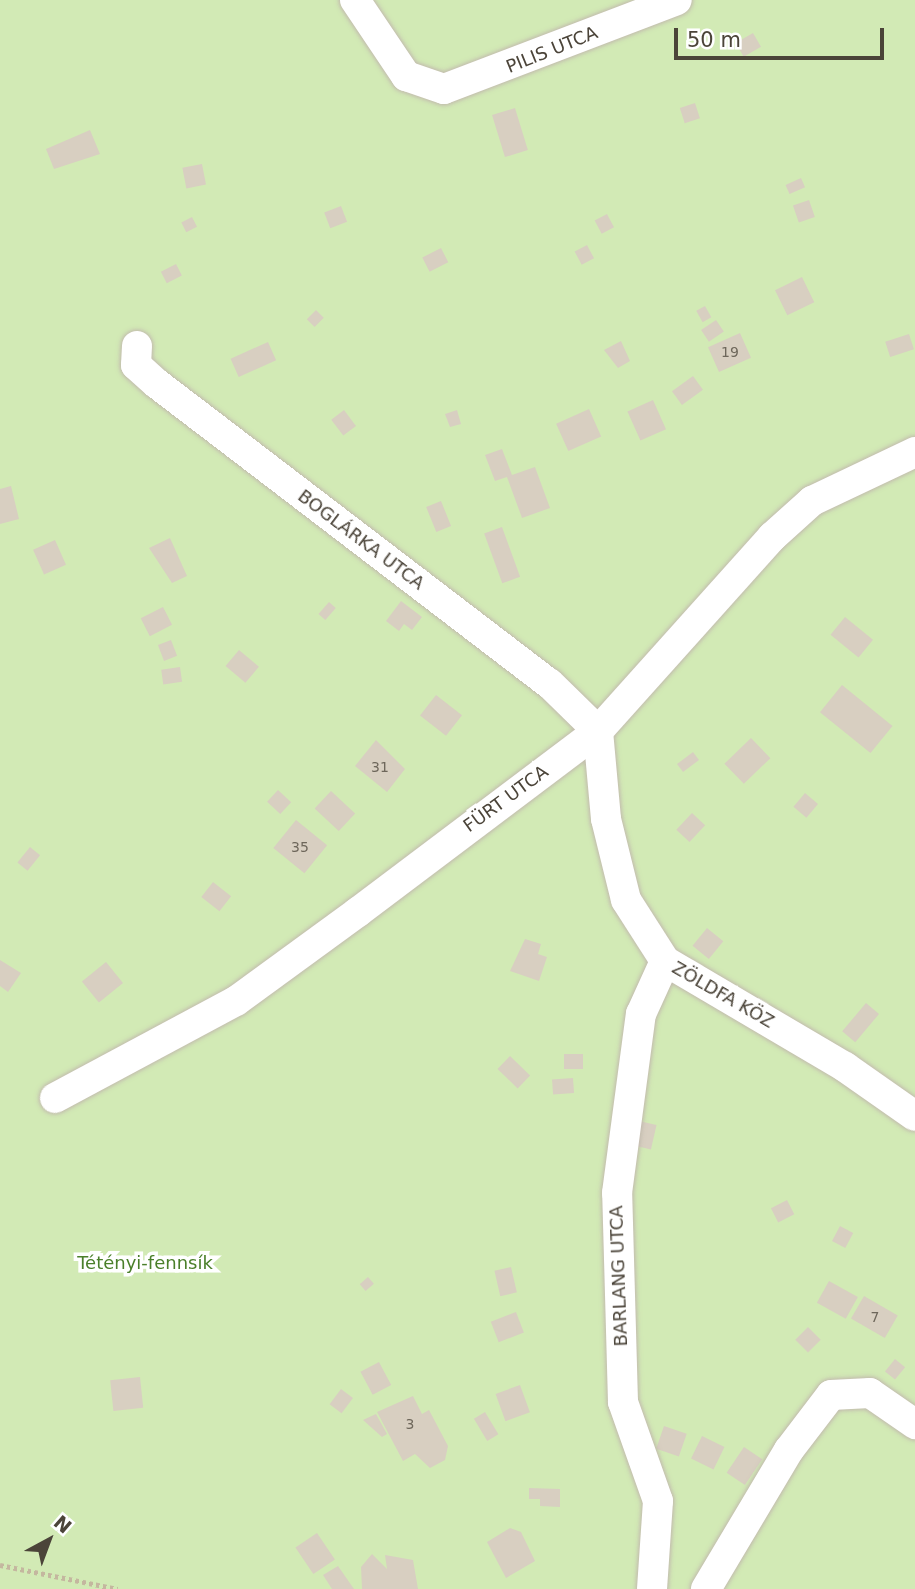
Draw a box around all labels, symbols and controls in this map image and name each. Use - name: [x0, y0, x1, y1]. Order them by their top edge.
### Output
- scale bar: [677, 14, 887, 58]
- street label: PILIS UTCA: [503, 22, 601, 78]
- text: 50 m: [687, 28, 741, 52]
- house number: 19: [721, 344, 739, 360]
- street label: BOGLÁRKA UTCA: [293, 485, 429, 595]
- house number: 31: [371, 759, 389, 775]
- street label: FÜRT UTCA: [459, 761, 553, 837]
- house number: 35: [291, 839, 309, 855]
- street label: ZÖLDFA KÖZ: [668, 957, 778, 1033]
- street label: BARLANG UTCA: [606, 1205, 632, 1347]
- park label: Tétényi-fennsík: [77, 1252, 213, 1274]
- house number: 7: [871, 1309, 879, 1325]
- house number: 3: [406, 1416, 414, 1432]
- north arrow: [14, 1505, 84, 1575]
- text: N: [50, 1511, 76, 1538]

